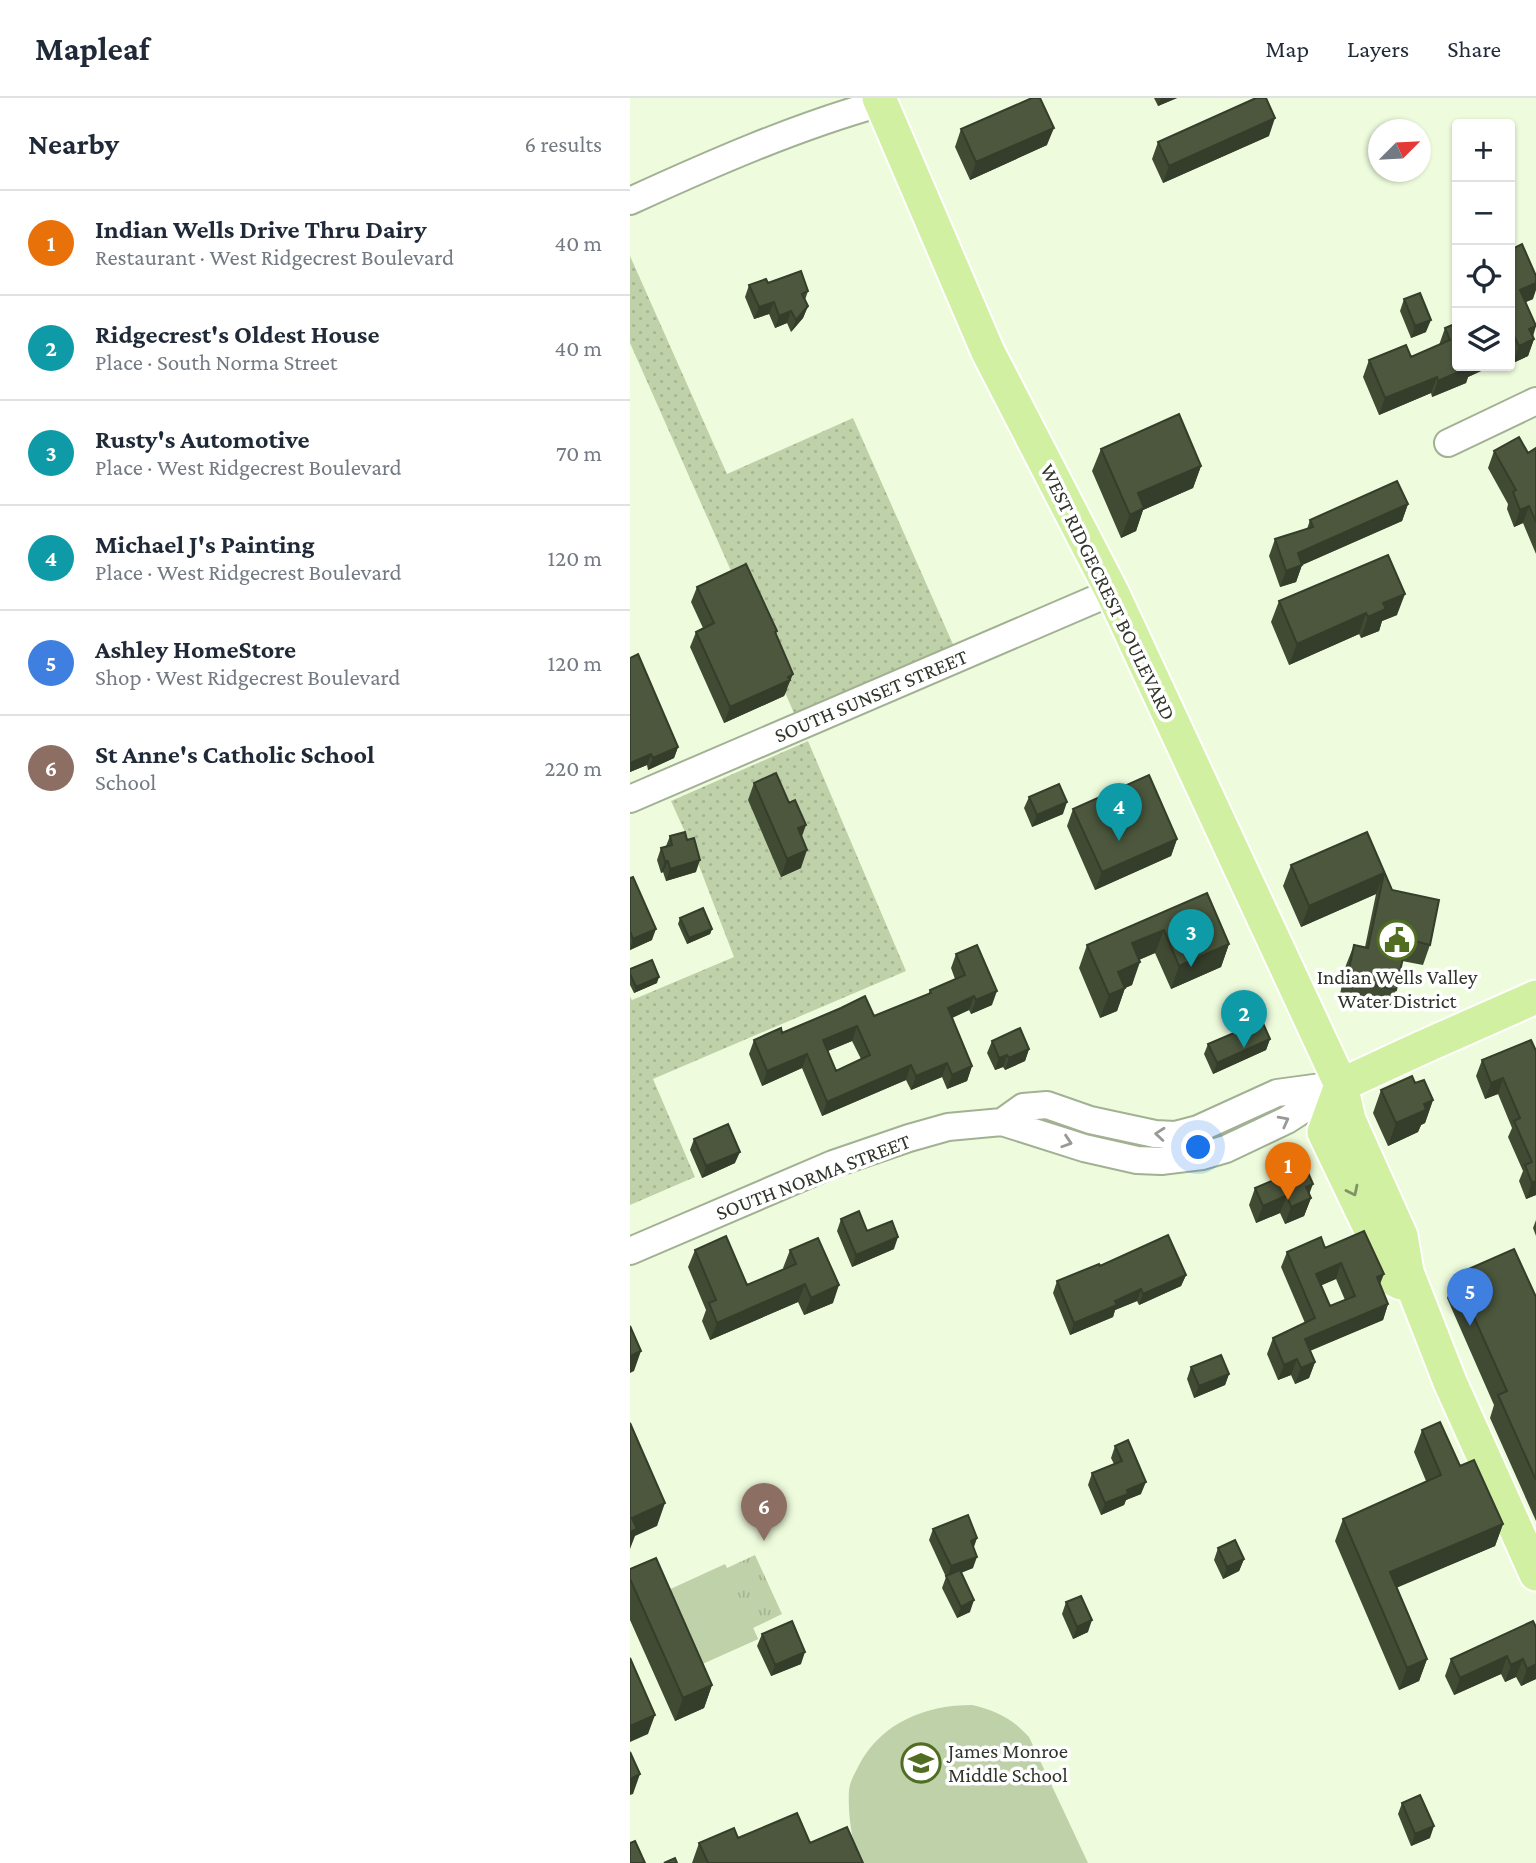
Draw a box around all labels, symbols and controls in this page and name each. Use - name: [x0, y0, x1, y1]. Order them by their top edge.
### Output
- text: Mapleaf: [35, 30, 150, 67]
- text: Map: [1265, 35, 1309, 62]
- text: Layers: [1347, 35, 1409, 62]
- text: Share: [1447, 35, 1501, 62]
- north arrow: [1368, 119, 1431, 182]
- map controls: [1452, 119, 1515, 371]
- button: +: [1452, 119, 1515, 182]
- text: Nearby: [28, 127, 119, 160]
- text: 6 results: [525, 131, 602, 157]
- button: −: [1452, 182, 1515, 245]
- text: Indian Wells Drive Thru Dairy: [95, 215, 427, 244]
- text: 1: [47, 230, 55, 256]
- text: 40 m: [554, 230, 602, 256]
- text: Restaurant · West Ridgecrest Boulevard: [95, 244, 454, 270]
- button: locate: [1452, 245, 1515, 308]
- button: layers: [1452, 308, 1515, 371]
- text: Ridgecrest's Oldest House: [95, 320, 380, 349]
- text: 2: [45, 335, 57, 361]
- text: 40 m: [554, 335, 602, 361]
- text: Place · South Norma Street: [95, 349, 337, 375]
- text: Rusty's Automotive: [95, 425, 310, 454]
- text: 3: [45, 440, 57, 466]
- text: 70 m: [556, 440, 602, 466]
- text: Place · West Ridgecrest Boulevard: [95, 454, 402, 480]
- street label: WEST RIDGECREST BOULEVARD: [1035, 460, 1181, 724]
- text: Michael J's Painting: [95, 530, 315, 559]
- text: 4: [45, 545, 57, 571]
- text: 120 m: [548, 545, 602, 571]
- text: Place · West Ridgecrest Boulevard: [95, 559, 402, 585]
- text: Ashley HomeStore: [95, 635, 296, 664]
- street label: SOUTH SUNSET STREET: [771, 644, 972, 748]
- text: 5: [45, 650, 57, 676]
- text: 120 m: [548, 650, 602, 676]
- text: Shop · West Ridgecrest Boulevard: [95, 664, 400, 690]
- text: St Anne's Catholic School: [95, 740, 375, 769]
- text: 6: [45, 755, 57, 781]
- text: 220 m: [544, 755, 602, 781]
- text: School: [95, 769, 156, 795]
- pin: 4: [1096, 783, 1142, 841]
- pin: 3: [1168, 909, 1214, 967]
- public building icon: Indian Wells Valley Water District: [1376, 919, 1418, 961]
- place label: Indian Wells Valley Water District: [1317, 965, 1478, 1013]
- pin: 2: [1221, 990, 1267, 1048]
- one-way arrow: [1277, 1115, 1289, 1129]
- one-way arrow: [1154, 1126, 1166, 1141]
- street label: SOUTH NORMA STREET: [712, 1129, 914, 1225]
- your location: [1181, 1130, 1215, 1164]
- one-way arrow: [1061, 1134, 1073, 1149]
- pin: 1: [1265, 1142, 1311, 1200]
- one-way arrow: [1345, 1184, 1359, 1196]
- pin: 5: [1447, 1268, 1493, 1326]
- pin: 6: [741, 1483, 787, 1541]
- place label: James Monroe Middle School: [946, 1739, 1068, 1787]
- school or university icon: James Monroe Middle School: [900, 1742, 942, 1784]

